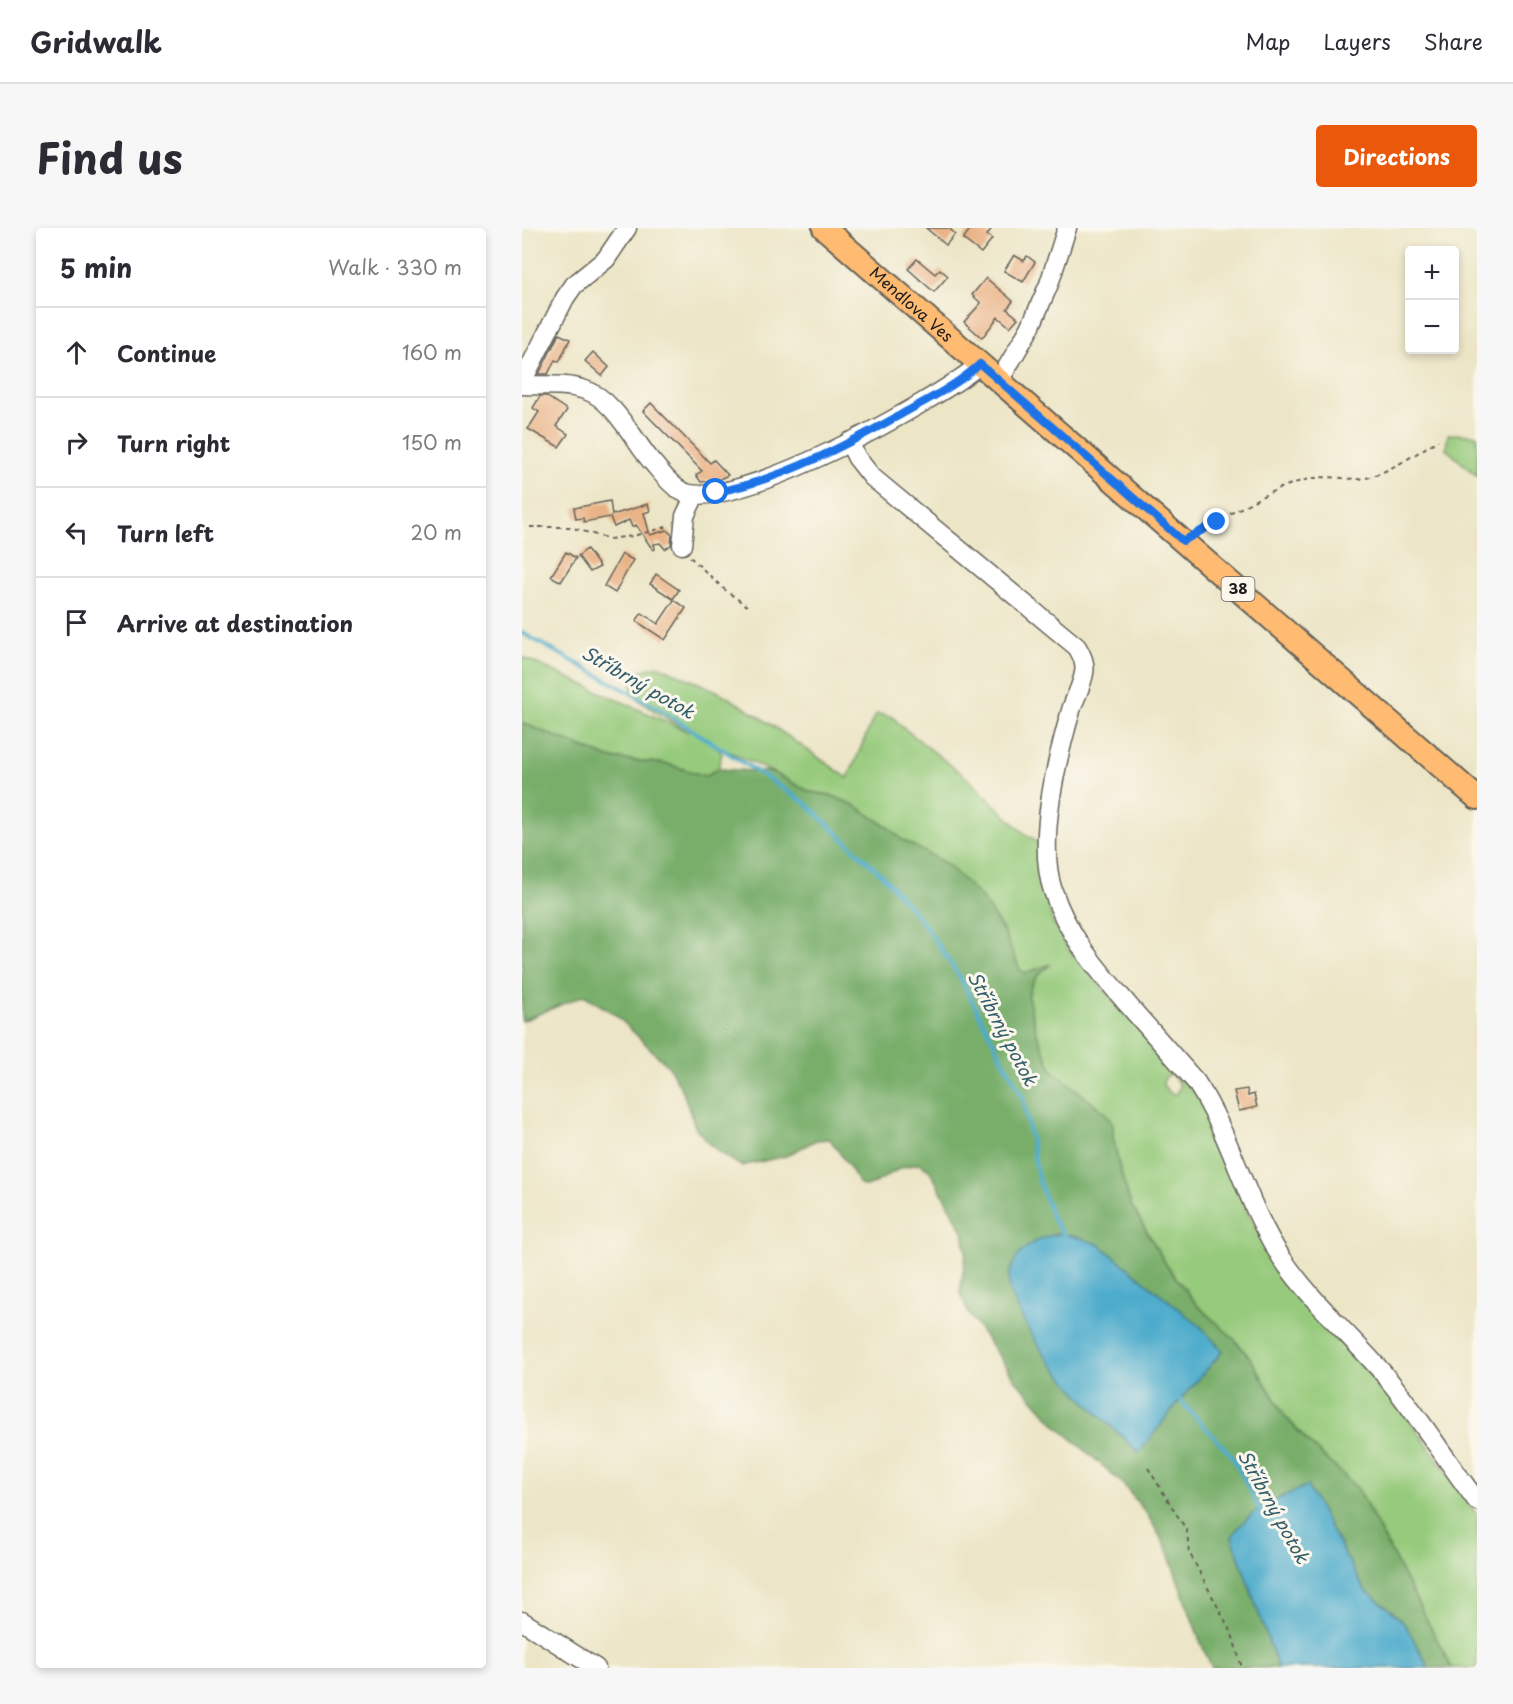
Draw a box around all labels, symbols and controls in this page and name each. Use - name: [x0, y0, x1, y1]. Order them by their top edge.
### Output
- text: Gridwalk: [30, 20, 162, 63]
- text: Map: [1246, 25, 1290, 57]
- text: Layers: [1323, 25, 1391, 57]
- text: Share: [1424, 25, 1483, 57]
- text: Find us: [36, 125, 183, 188]
- button: Directions: [1316, 125, 1477, 187]
- map controls: [1405, 246, 1459, 354]
- button: +: [1405, 246, 1459, 300]
- text: 5 min: [60, 248, 132, 287]
- text: Walk · 330 m: [328, 252, 462, 282]
- street label: Mendlova Ves: [865, 260, 959, 347]
- button: −: [1405, 300, 1459, 354]
- icon: ahead: [60, 336, 93, 369]
- text: Continue: [117, 336, 216, 369]
- text: 160 m: [402, 337, 462, 367]
- icon: right: [60, 426, 93, 459]
- text: Turn right: [117, 426, 230, 459]
- text: 150 m: [402, 427, 462, 457]
- route start: [702, 478, 728, 504]
- route end: [1203, 508, 1229, 534]
- icon: left: [60, 516, 93, 549]
- text: Turn left: [117, 516, 214, 549]
- text: 20 m: [410, 517, 462, 547]
- road number: 38: [1222, 577, 1254, 601]
- icon: arrive: [60, 606, 93, 639]
- text: Arrive at destination: [117, 606, 353, 639]
- water label: Stříbrný potok: [577, 638, 701, 725]
- water label: Stříbrný potok: [962, 966, 1045, 1091]
- water label: Stříbrný potok: [1232, 1445, 1317, 1569]

